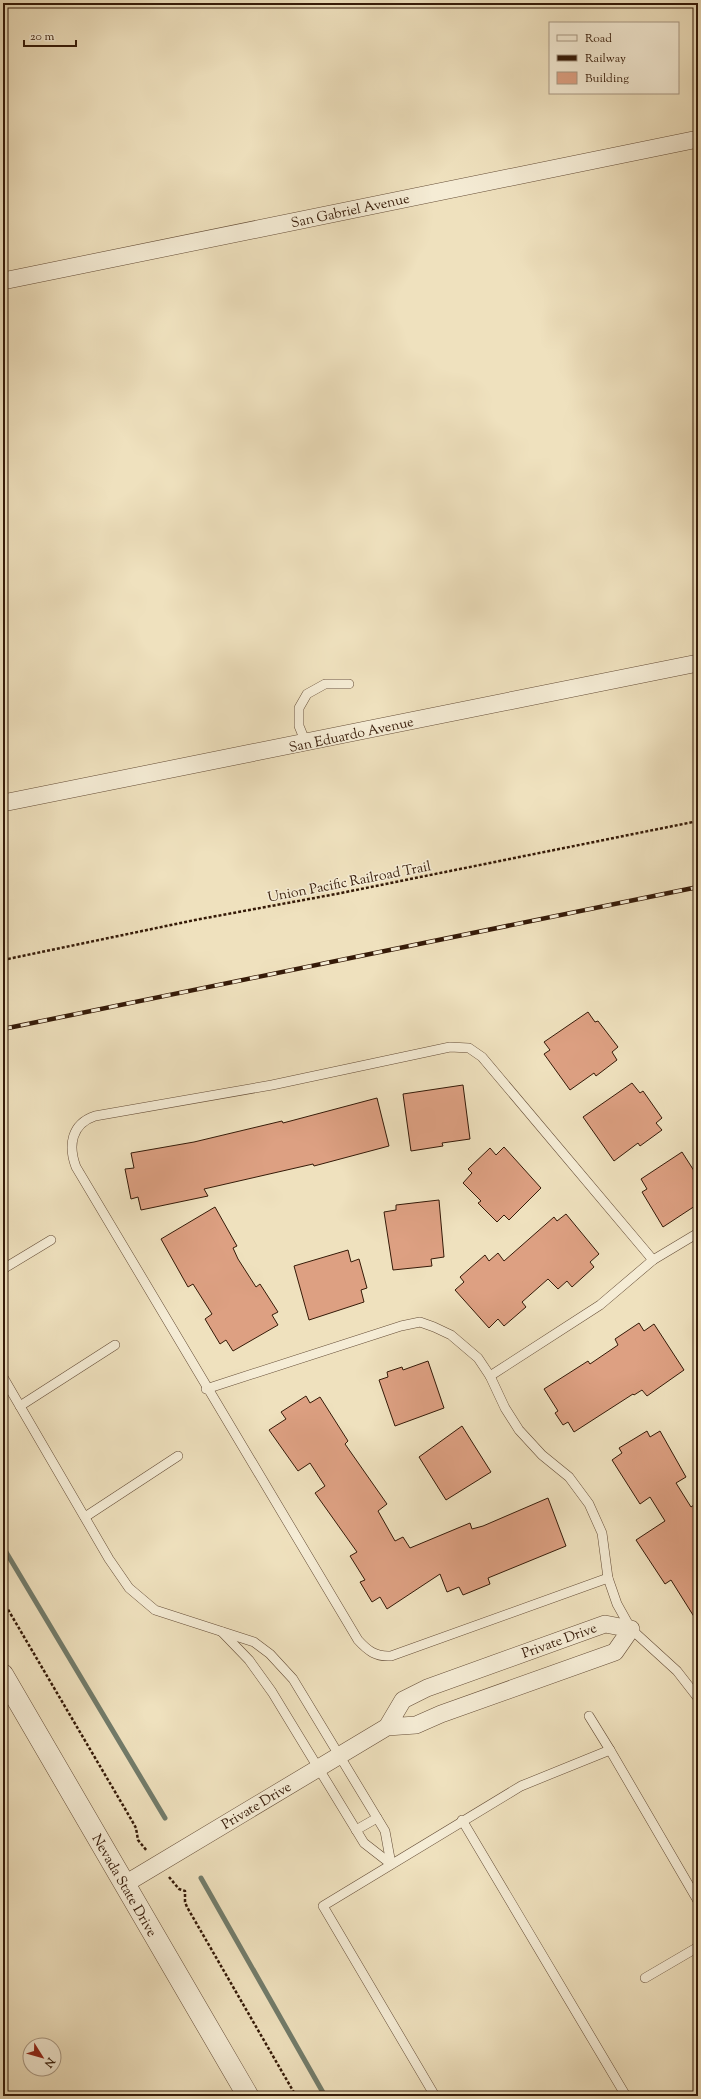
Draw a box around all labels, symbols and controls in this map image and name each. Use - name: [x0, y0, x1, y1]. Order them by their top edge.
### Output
- scale bar: [24, 22, 76, 48]
- legend: [549, 22, 679, 94]
- text: 20 m: [30, 28, 55, 46]
- text: Road: [585, 30, 612, 48]
- text: Railway: [585, 50, 626, 68]
- text: Building: [585, 70, 629, 88]
- street label: San Gabriel Avenue: [289, 190, 412, 234]
- street label: San Eduardo Avenue: [287, 713, 416, 759]
- street label: Union Pacific Railroad Trail: [266, 857, 433, 909]
- street label: Private Drive: [519, 1619, 600, 1665]
- street label: Private Drive: [218, 1778, 296, 1835]
- street label: Nevada State Drive: [86, 1831, 161, 1941]
- north arrow: [22, 2037, 62, 2077]
- text: N: [40, 2053, 59, 2071]

